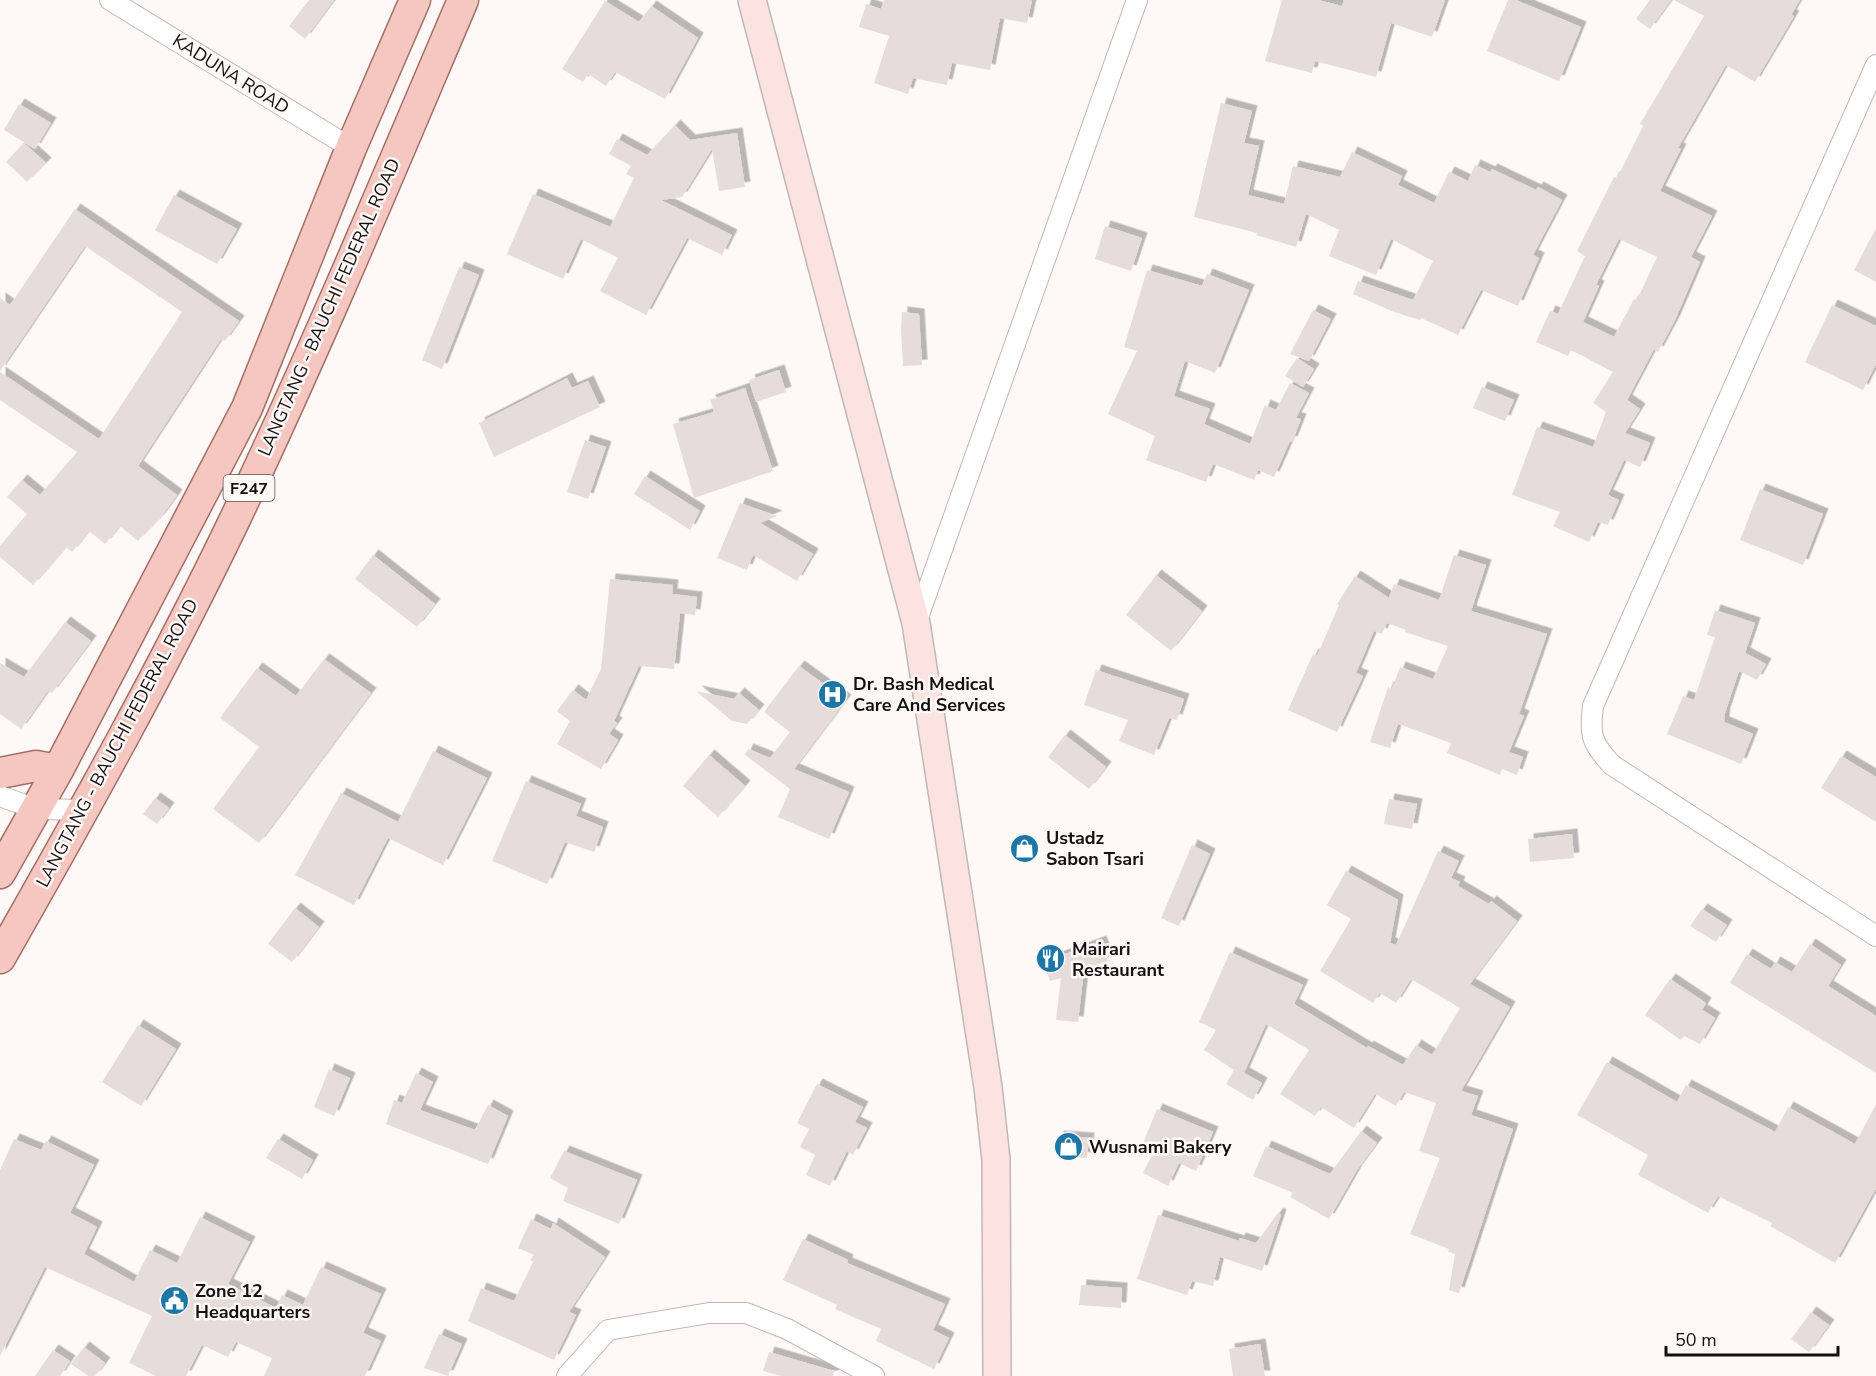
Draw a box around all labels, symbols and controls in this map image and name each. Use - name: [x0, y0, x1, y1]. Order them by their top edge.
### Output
- street label: KADUNA ROAD: [168, 28, 294, 120]
- street label: LANGTANG - BAUCHI FEDERAL ROAD: [252, 154, 406, 460]
- road number: F247: [224, 475, 274, 501]
- street label: LANGTANG - BAUCHI FEDERAL ROAD: [31, 595, 203, 891]
- place label: Dr. Bash Medical Care And Services: [853, 672, 1006, 717]
- hospital icon: Dr. Bash Medical Care And Services: [816, 678, 848, 710]
- place label: Ustadz Sabon Tsari: [1046, 826, 1144, 871]
- shop icon: Ustadz Sabon Tsari: [1009, 832, 1041, 864]
- place label: Mairari Restaurant: [1072, 937, 1164, 982]
- restaurant icon: Mairari Restaurant: [1035, 943, 1067, 975]
- shop icon: Wusnami Bakery: [1052, 1131, 1084, 1163]
- place label: Wusnami Bakery: [1089, 1135, 1232, 1159]
- place label: Zone 12 Headquarters: [195, 1279, 310, 1324]
- public building icon: Zone 12 Headquarters: [158, 1285, 190, 1317]
- scale bar: [1666, 1319, 1838, 1357]
- text: 50 m: [1675, 1328, 1717, 1352]

